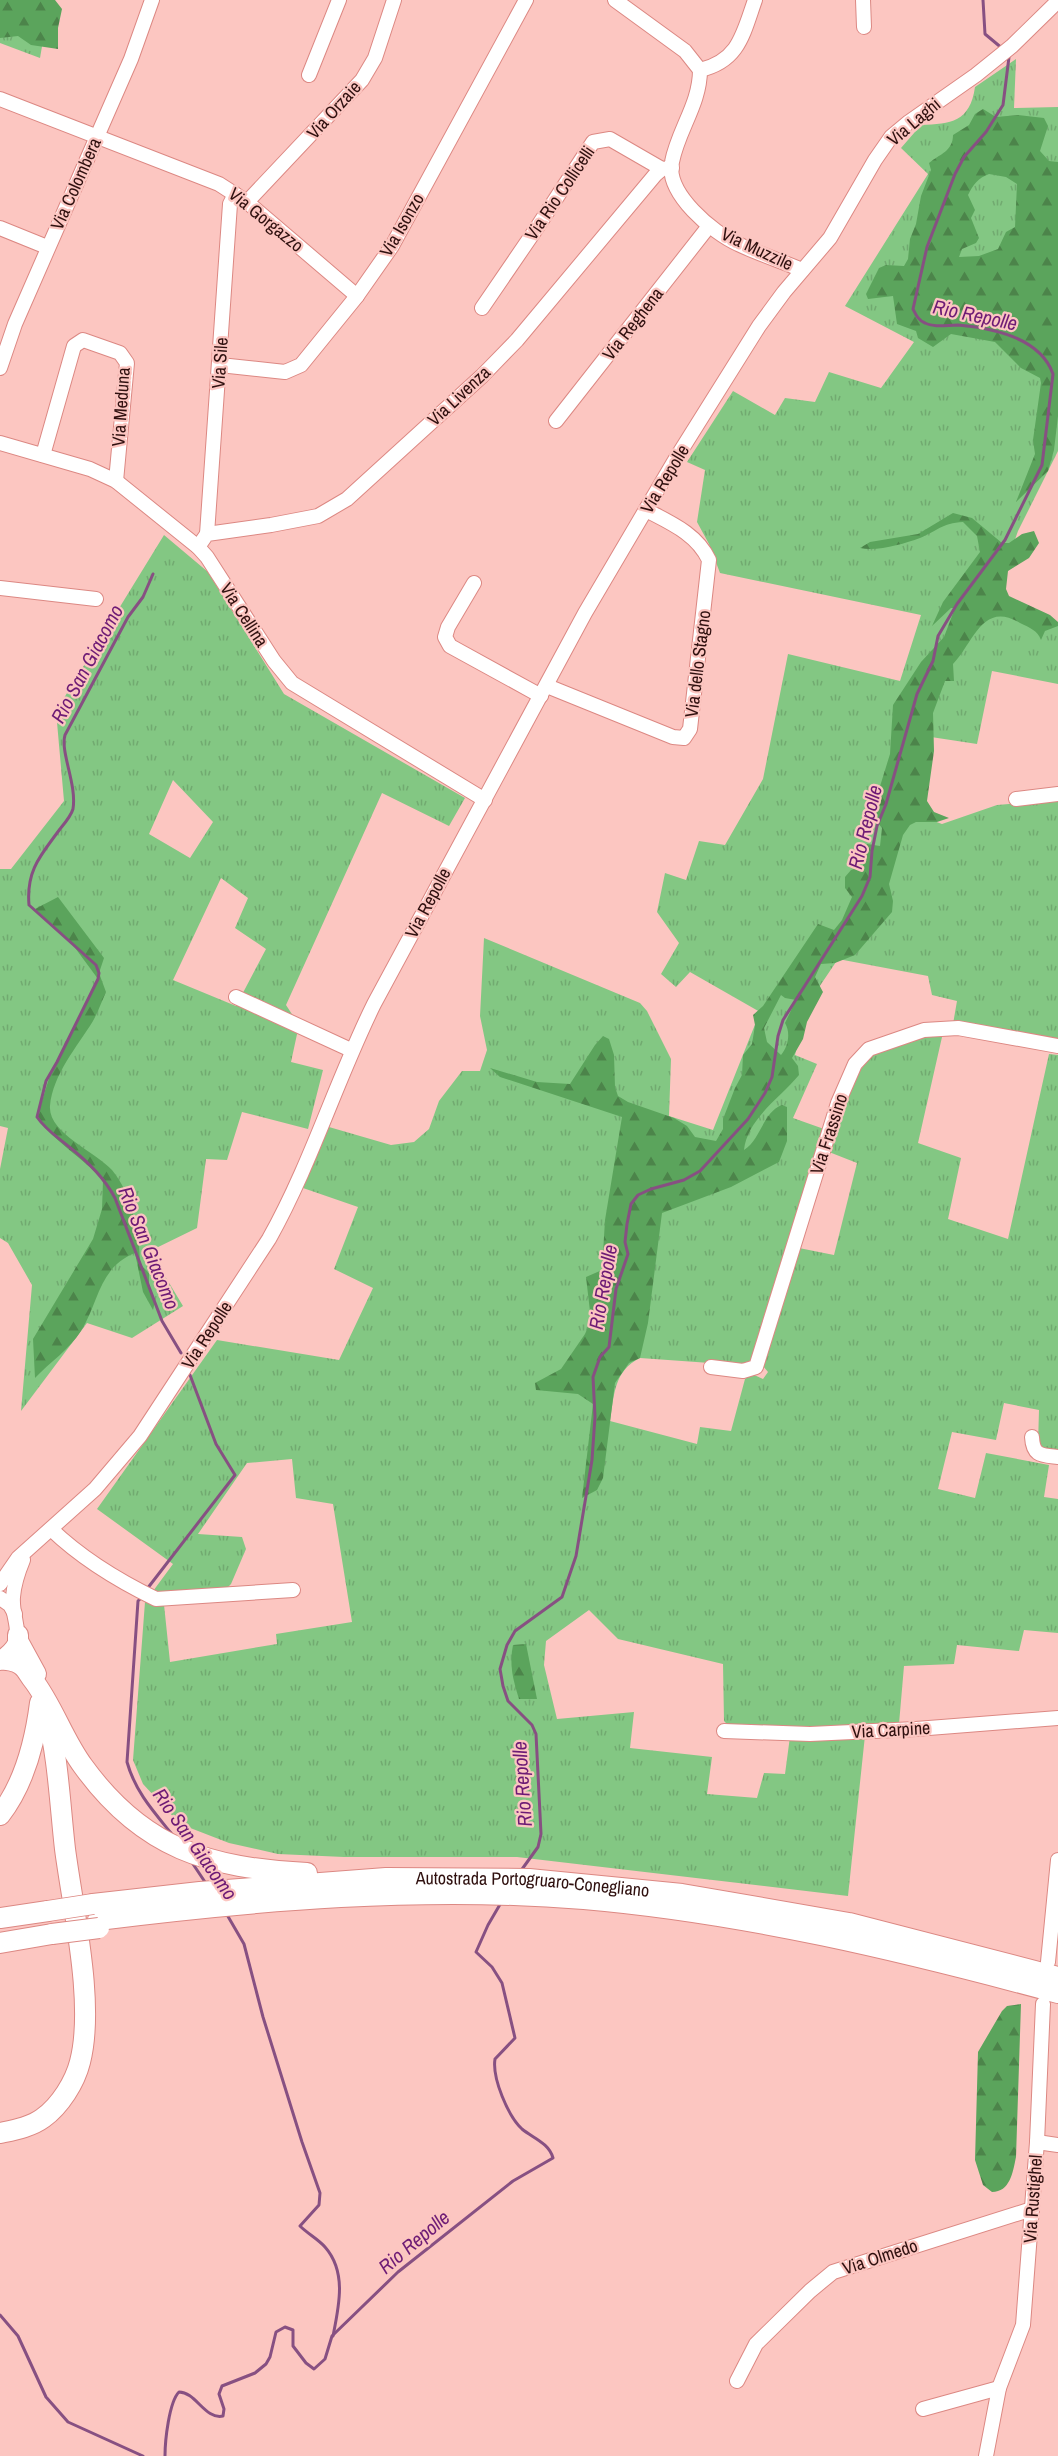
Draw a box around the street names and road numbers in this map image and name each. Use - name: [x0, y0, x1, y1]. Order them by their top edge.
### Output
- street label: Via Orzaie: [301, 75, 366, 144]
- street label: Via Laghi: [882, 92, 946, 151]
- street label: Via Colombera: [44, 134, 107, 234]
- street label: Via Rio Collicelli: [519, 141, 600, 245]
- street label: Via Gorgazzo: [223, 182, 309, 258]
- street label: Via Isonzo: [373, 188, 430, 261]
- street label: Via Muzzile: [717, 221, 797, 276]
- street label: Via Reghena: [596, 282, 669, 365]
- street label: Via Sile: [205, 336, 234, 390]
- street label: Via Livenza: [422, 360, 496, 431]
- street label: Via Meduna: [105, 367, 136, 447]
- street label: Via Repolle: [634, 440, 695, 518]
- street label: Via Cellina: [214, 578, 274, 652]
- street label: Via dello Stagno: [679, 609, 716, 719]
- street label: Via Repolle: [399, 863, 456, 942]
- street label: Via Frassino: [804, 1090, 853, 1177]
- street label: Via Repolle: [175, 1296, 238, 1373]
- street label: Via Carpine: [851, 1715, 931, 1744]
- street label: Autostrada Portogruaro-Conegliano: [415, 1865, 651, 1903]
- street label: Via Rustighel: [1017, 2154, 1048, 2244]
- street label: Via Olmedo: [839, 2233, 921, 2280]

